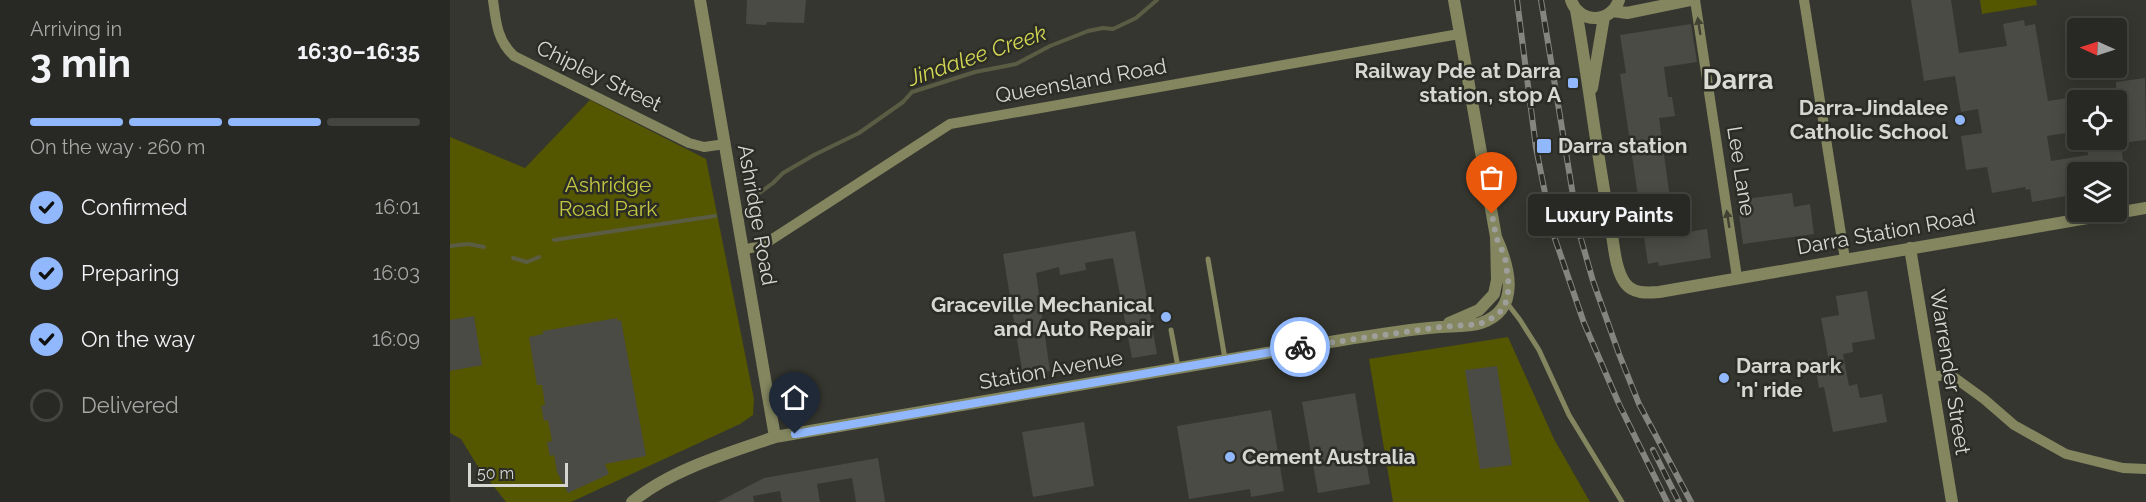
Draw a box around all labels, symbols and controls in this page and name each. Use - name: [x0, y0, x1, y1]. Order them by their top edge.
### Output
- text: Arriving in: [30, 17, 122, 41]
- one-way arrow: [1694, 17, 1703, 36]
- north arrow: [2067, 18, 2127, 78]
- map controls: [2067, 18, 2127, 222]
- water label: Jindalee Creek: [903, 19, 1050, 91]
- street label: Chipley Street: [532, 34, 666, 117]
- text: 16:30–16:35: [297, 38, 420, 64]
- text: 3 min: [30, 40, 131, 86]
- street label: Queensland Road: [993, 53, 1168, 108]
- place label: Railway Pde at Darra station, stop A: [1354, 58, 1562, 107]
- district label: Darra: [1703, 64, 1773, 95]
- marker: Railway Pde at Darra station, stop A: [1566, 76, 1580, 90]
- button: locate: [2067, 90, 2127, 150]
- place label: Darra-Jindalee Catholic School: [1790, 95, 1948, 144]
- marker: Darra-Jindalee Catholic School: [1953, 113, 1967, 127]
- street label: Lee Lane: [1722, 124, 1761, 217]
- place label: Darra station: [1558, 133, 1687, 158]
- text: On the way · 260 m: [30, 135, 205, 159]
- marker: Darra station: [1535, 137, 1553, 155]
- street label: Ashridge Road: [733, 143, 782, 287]
- pin: [1466, 152, 1517, 214]
- icon: bag: [1475, 161, 1508, 194]
- button: layers: [2067, 162, 2127, 222]
- park label: Ashridge Road Park: [559, 172, 657, 221]
- icon: check: [30, 191, 63, 224]
- callout: Luxury Paints: [1528, 193, 1690, 235]
- text: Confirmed: [81, 194, 188, 220]
- text: 16:01: [375, 195, 420, 219]
- text: Luxury Paints: [1545, 203, 1673, 227]
- street label: Darra Station Road: [1795, 203, 1977, 260]
- one-way arrow: [1724, 210, 1733, 229]
- icon: check: [30, 257, 63, 290]
- text: Preparing: [81, 260, 179, 286]
- text: 16:03: [373, 261, 420, 285]
- street label: Warrender Street: [1925, 287, 1976, 456]
- place label: Graceville Mechanical and Auto Repair: [931, 292, 1154, 341]
- marker: Graceville Mechanical and Auto Repair: [1159, 310, 1173, 324]
- courier: [1270, 317, 1330, 377]
- icon: check: [30, 323, 63, 356]
- text: On the way: [81, 326, 195, 352]
- text: 16:09: [372, 327, 420, 351]
- icon: bike: [1284, 331, 1317, 364]
- street label: Station Avenue: [977, 345, 1125, 394]
- place label: Darra park 'n' ride: [1736, 353, 1842, 402]
- marker: Darra park 'n' ride: [1717, 371, 1731, 385]
- pin: [769, 372, 820, 434]
- icon: home: [778, 381, 811, 414]
- text: Delivered: [81, 392, 179, 418]
- place label: Cement Australia: [1242, 444, 1416, 469]
- marker: Cement Australia: [1223, 450, 1237, 464]
- scale bar: [468, 460, 568, 488]
- text: 50 m: [477, 464, 514, 483]

